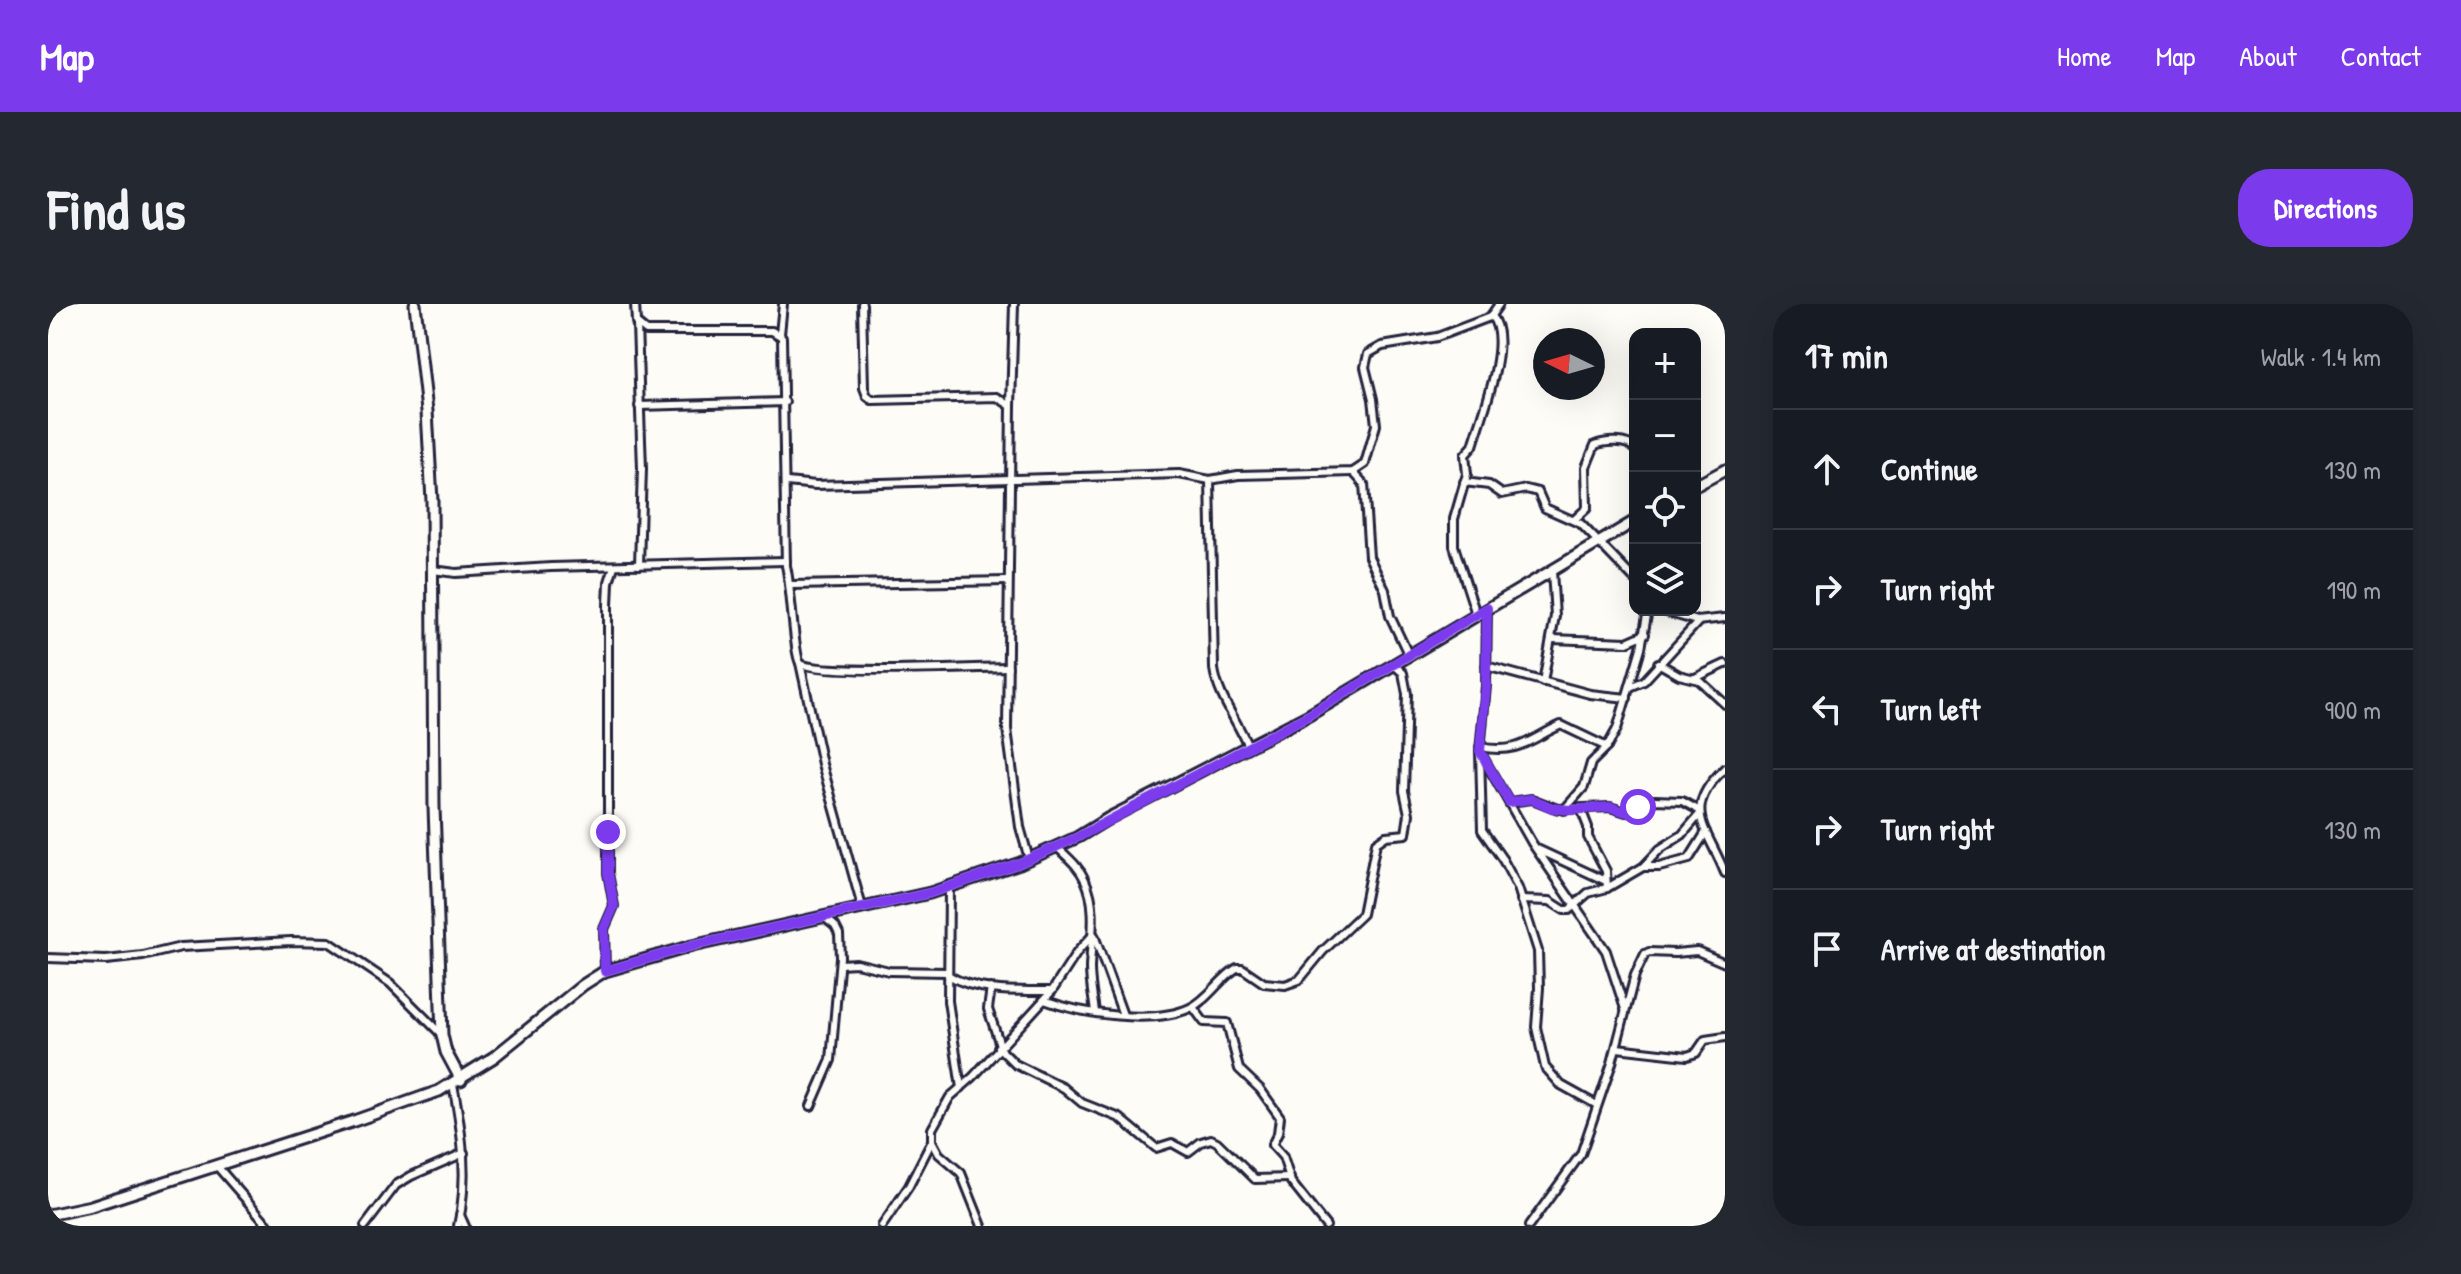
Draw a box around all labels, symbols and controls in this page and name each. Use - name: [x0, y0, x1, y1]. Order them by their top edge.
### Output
- text: Map: [40, 30, 94, 82]
- text: Home: [2057, 37, 2112, 75]
- text: Map: [2156, 37, 2195, 75]
- text: About: [2239, 37, 2297, 75]
- text: Contact: [2341, 37, 2421, 75]
- button: Directions: [2238, 169, 2413, 247]
- text: Find us: [48, 171, 186, 246]
- north arrow: [1533, 328, 1605, 400]
- map controls: [1629, 328, 1701, 616]
- button: +: [1629, 328, 1701, 400]
- text: 17 min: [1805, 333, 1888, 379]
- text: Walk · 1.4 km: [2261, 339, 2381, 374]
- button: −: [1629, 400, 1701, 472]
- icon: ahead: [1805, 447, 1849, 491]
- text: Continue: [1881, 449, 1978, 489]
- text: 130 m: [2325, 452, 2381, 487]
- button: locate: [1629, 472, 1701, 544]
- button: layers: [1629, 544, 1701, 616]
- icon: right: [1805, 567, 1849, 611]
- text: Turn right: [1881, 569, 1994, 609]
- text: 190 m: [2327, 572, 2381, 607]
- icon: left: [1805, 687, 1849, 731]
- text: Turn left: [1881, 689, 1980, 729]
- text: 900 m: [2325, 692, 2381, 727]
- route start: [1620, 789, 1656, 825]
- icon: right: [1805, 807, 1849, 851]
- text: Turn right: [1881, 809, 1994, 849]
- text: 130 m: [2325, 812, 2381, 847]
- route end: [590, 814, 626, 850]
- icon: arrive: [1805, 927, 1849, 971]
- text: Arrive at destination: [1881, 929, 2106, 969]

